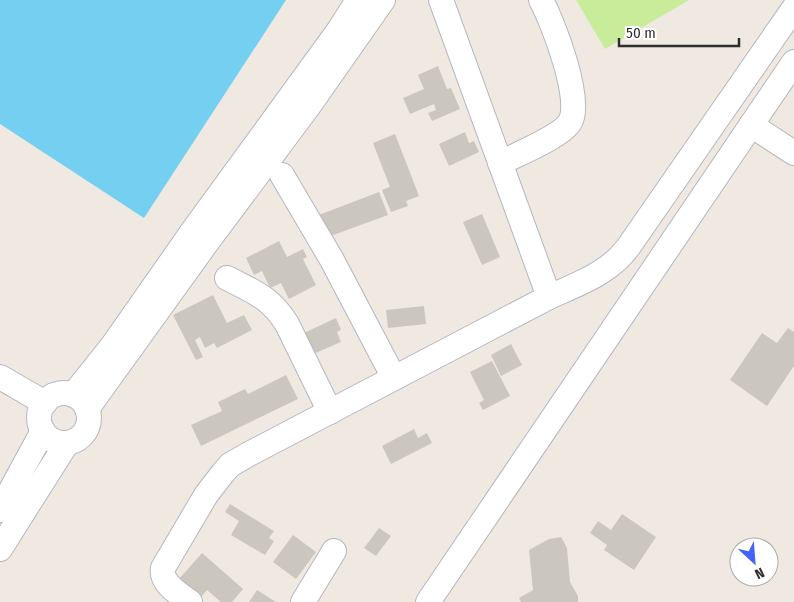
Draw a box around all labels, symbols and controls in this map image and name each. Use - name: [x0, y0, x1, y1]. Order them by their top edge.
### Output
- scale bar: [619, 15, 739, 47]
- text: 50 m: [626, 24, 656, 42]
- north arrow: [729, 537, 779, 587]
- text: N: [752, 564, 767, 583]

